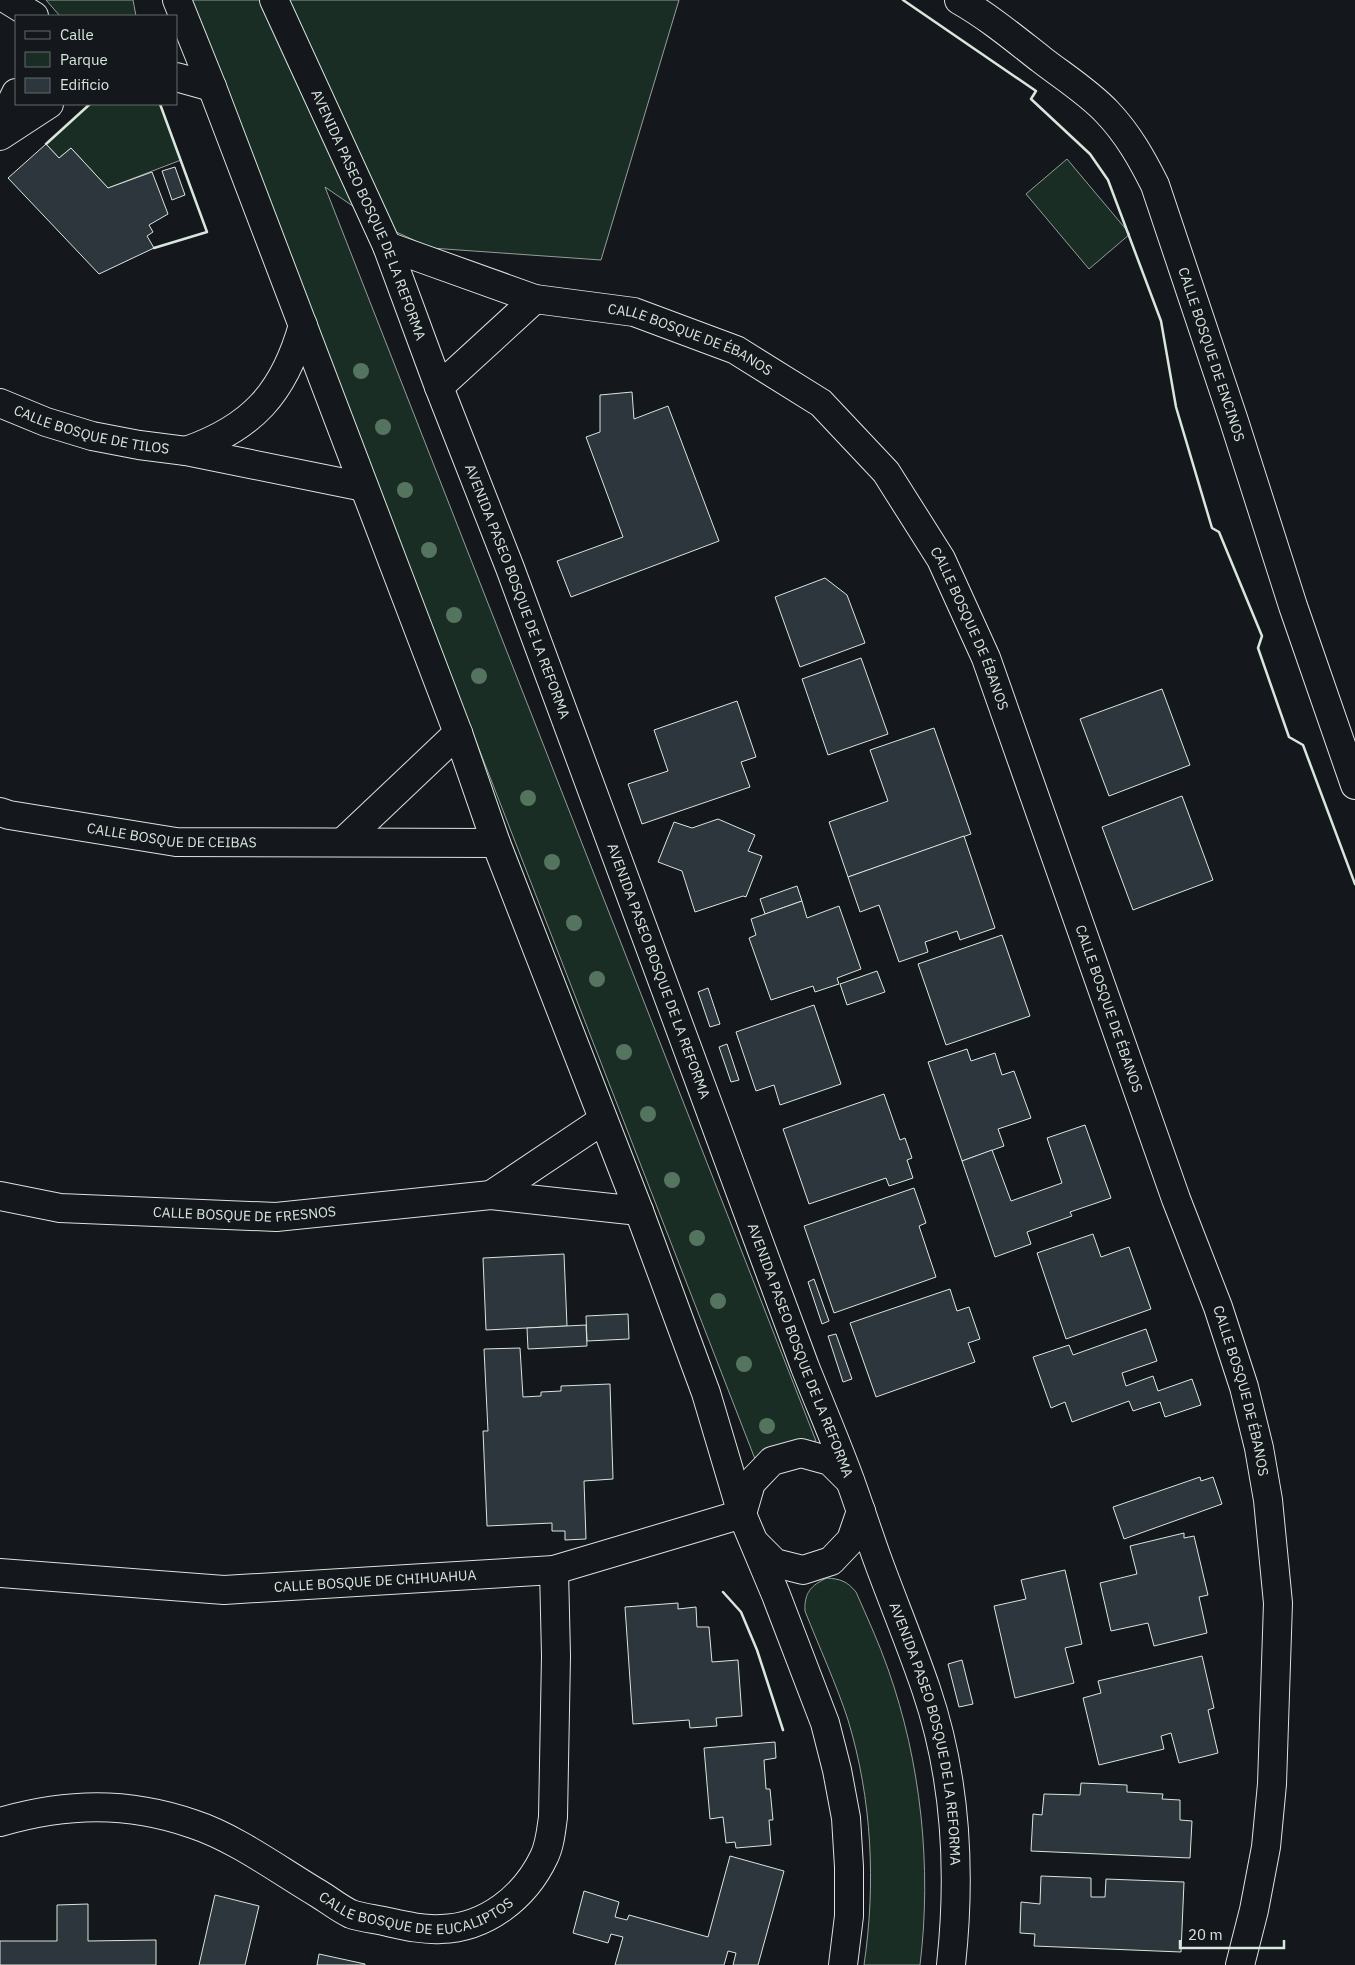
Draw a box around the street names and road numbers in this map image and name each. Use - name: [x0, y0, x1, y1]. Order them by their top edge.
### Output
- street label: AVENIDA PASEO BOSQUE DE LA REFORMA: [307, 87, 430, 343]
- street label: CALLE BOSQUE DE ENCINOS: [1174, 265, 1249, 444]
- street label: CALLE BOSQUE DE ÉBANOS: [607, 300, 776, 379]
- street label: CALLE BOSQUE DE TILOS: [11, 401, 170, 458]
- street label: AVENIDA PASEO BOSQUE DE LA REFORMA: [461, 461, 574, 721]
- street label: CALLE BOSQUE DE ÉBANOS: [926, 543, 1013, 713]
- street label: CALLE BOSQUE DE CEIBAS: [86, 819, 257, 851]
- street label: AVENIDA PASEO BOSQUE DE LA REFORMA: [603, 841, 714, 1101]
- street label: CALLE BOSQUE DE ÉBANOS: [1071, 922, 1147, 1095]
- street label: CALLE BOSQUE DE FRESNOS: [153, 1202, 337, 1226]
- street label: AVENIDA PASEO BOSQUE DE LA REFORMA: [744, 1221, 857, 1480]
- street label: CALLE BOSQUE DE ÉBANOS: [1209, 1303, 1273, 1478]
- street label: CALLE BOSQUE DE CHIHUAHUA: [273, 1566, 477, 1596]
- street label: AVENIDA PASEO BOSQUE DE LA REFORMA: [886, 1600, 965, 1866]
- street label: CALLE BOSQUE DE EUCALIPTOS: [314, 1884, 518, 1904]

